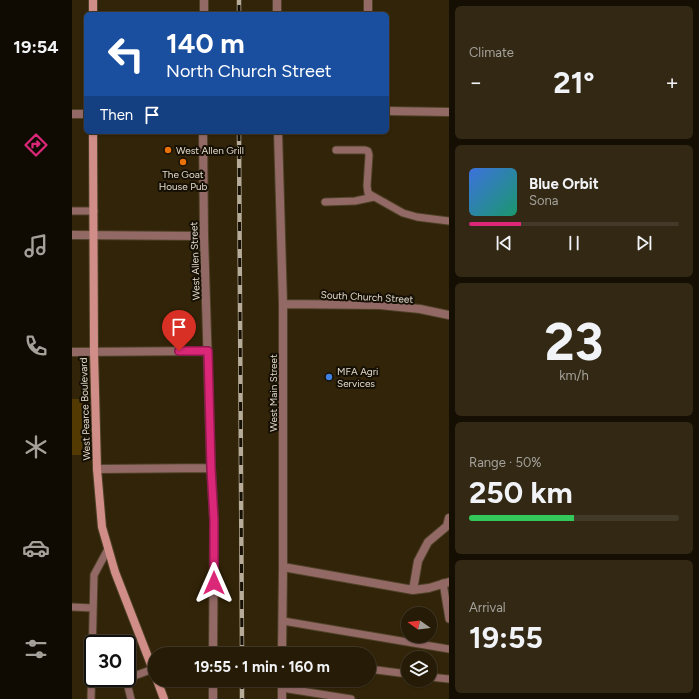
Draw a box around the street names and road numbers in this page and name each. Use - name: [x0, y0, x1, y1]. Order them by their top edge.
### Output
- street label: West Allen Street: [187, 221, 203, 300]
- street label: South Church Street: [320, 288, 414, 306]
- street label: West Main Street: [267, 354, 280, 432]
- street label: West Pearce Boulevard: [77, 357, 93, 461]

